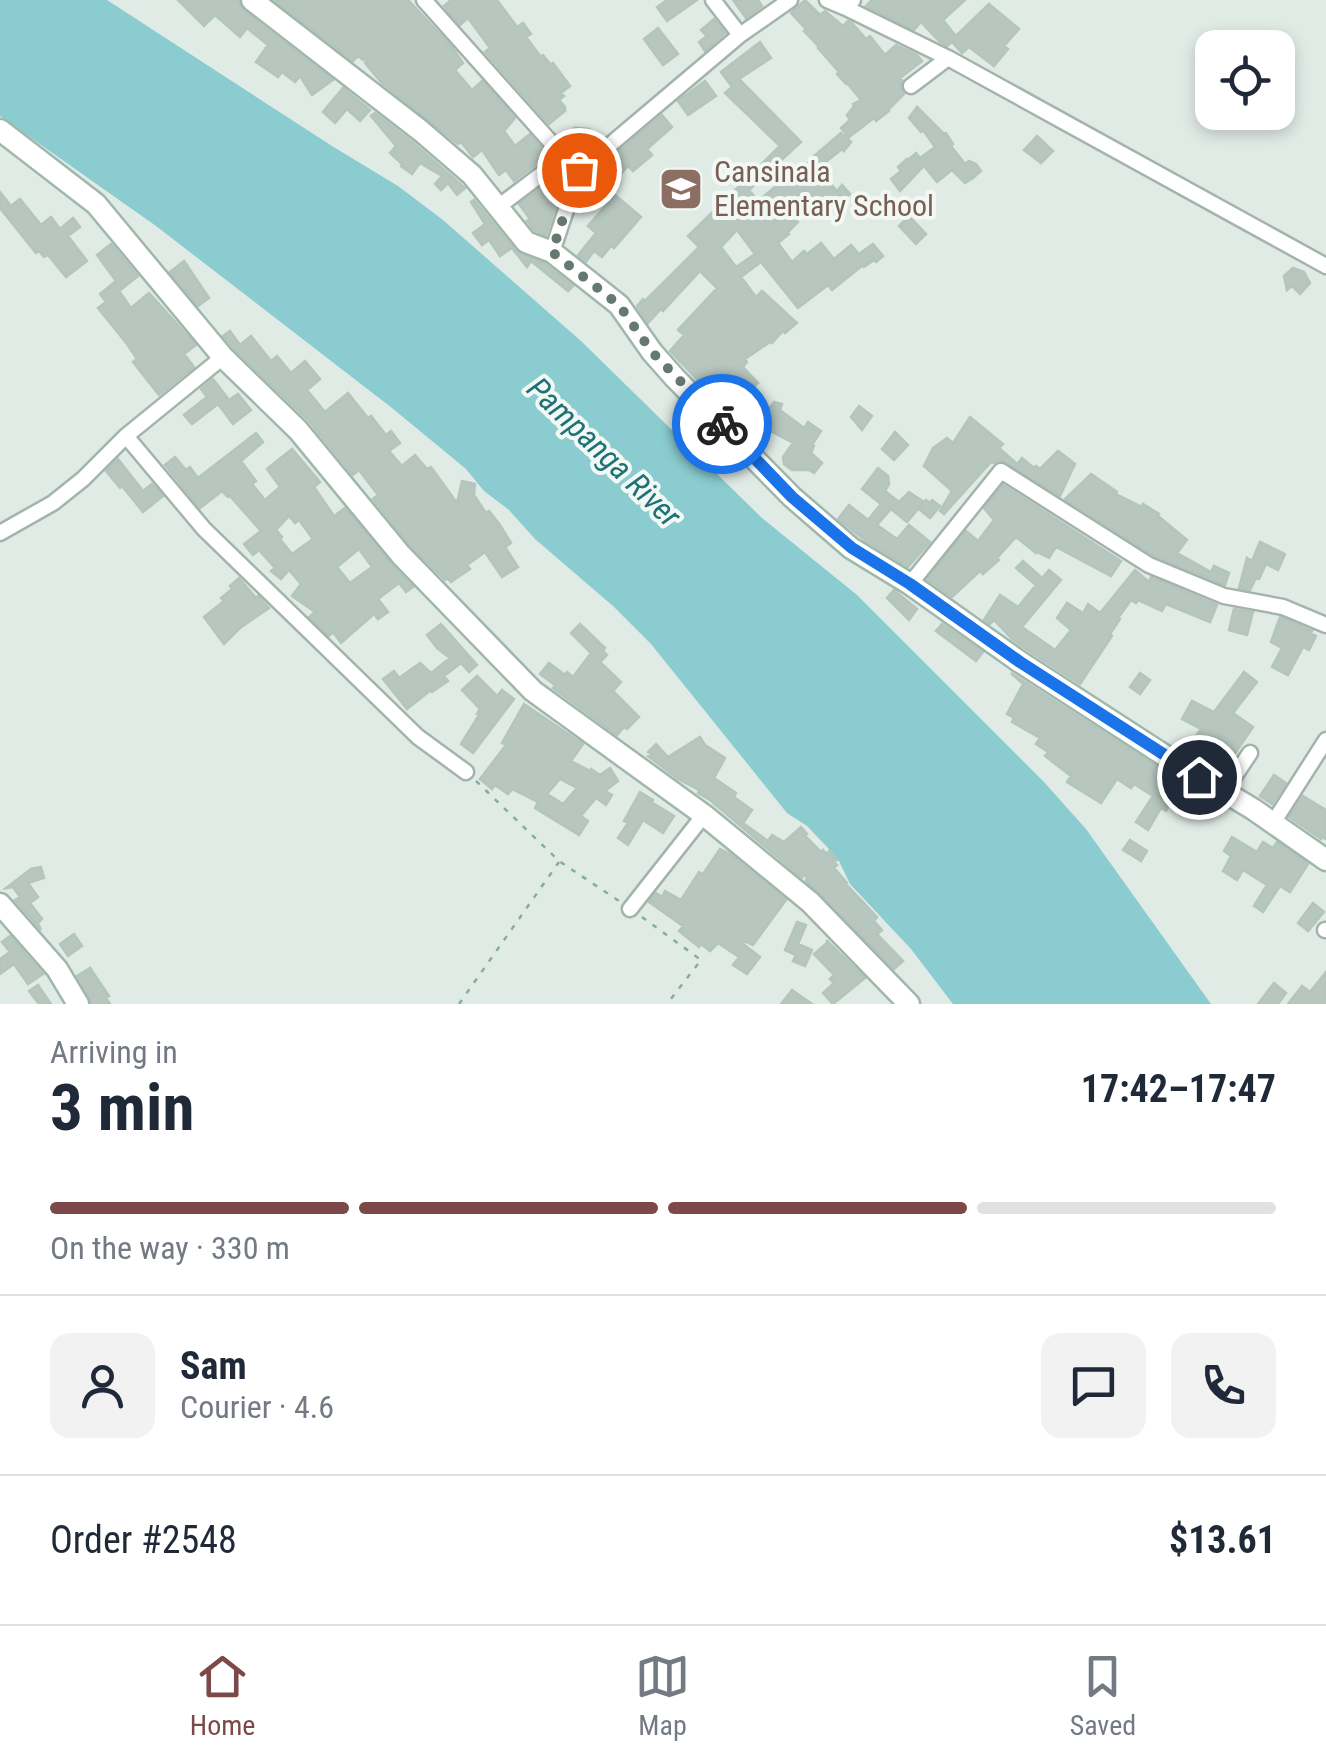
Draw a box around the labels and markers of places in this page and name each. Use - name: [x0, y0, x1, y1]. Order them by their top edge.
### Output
- pin: [537, 128, 622, 213]
- place label: Cansinala Elementary School: [714, 154, 934, 223]
- school or university icon: Cansinala Elementary School: [658, 166, 704, 212]
- pin: [1157, 735, 1242, 820]

